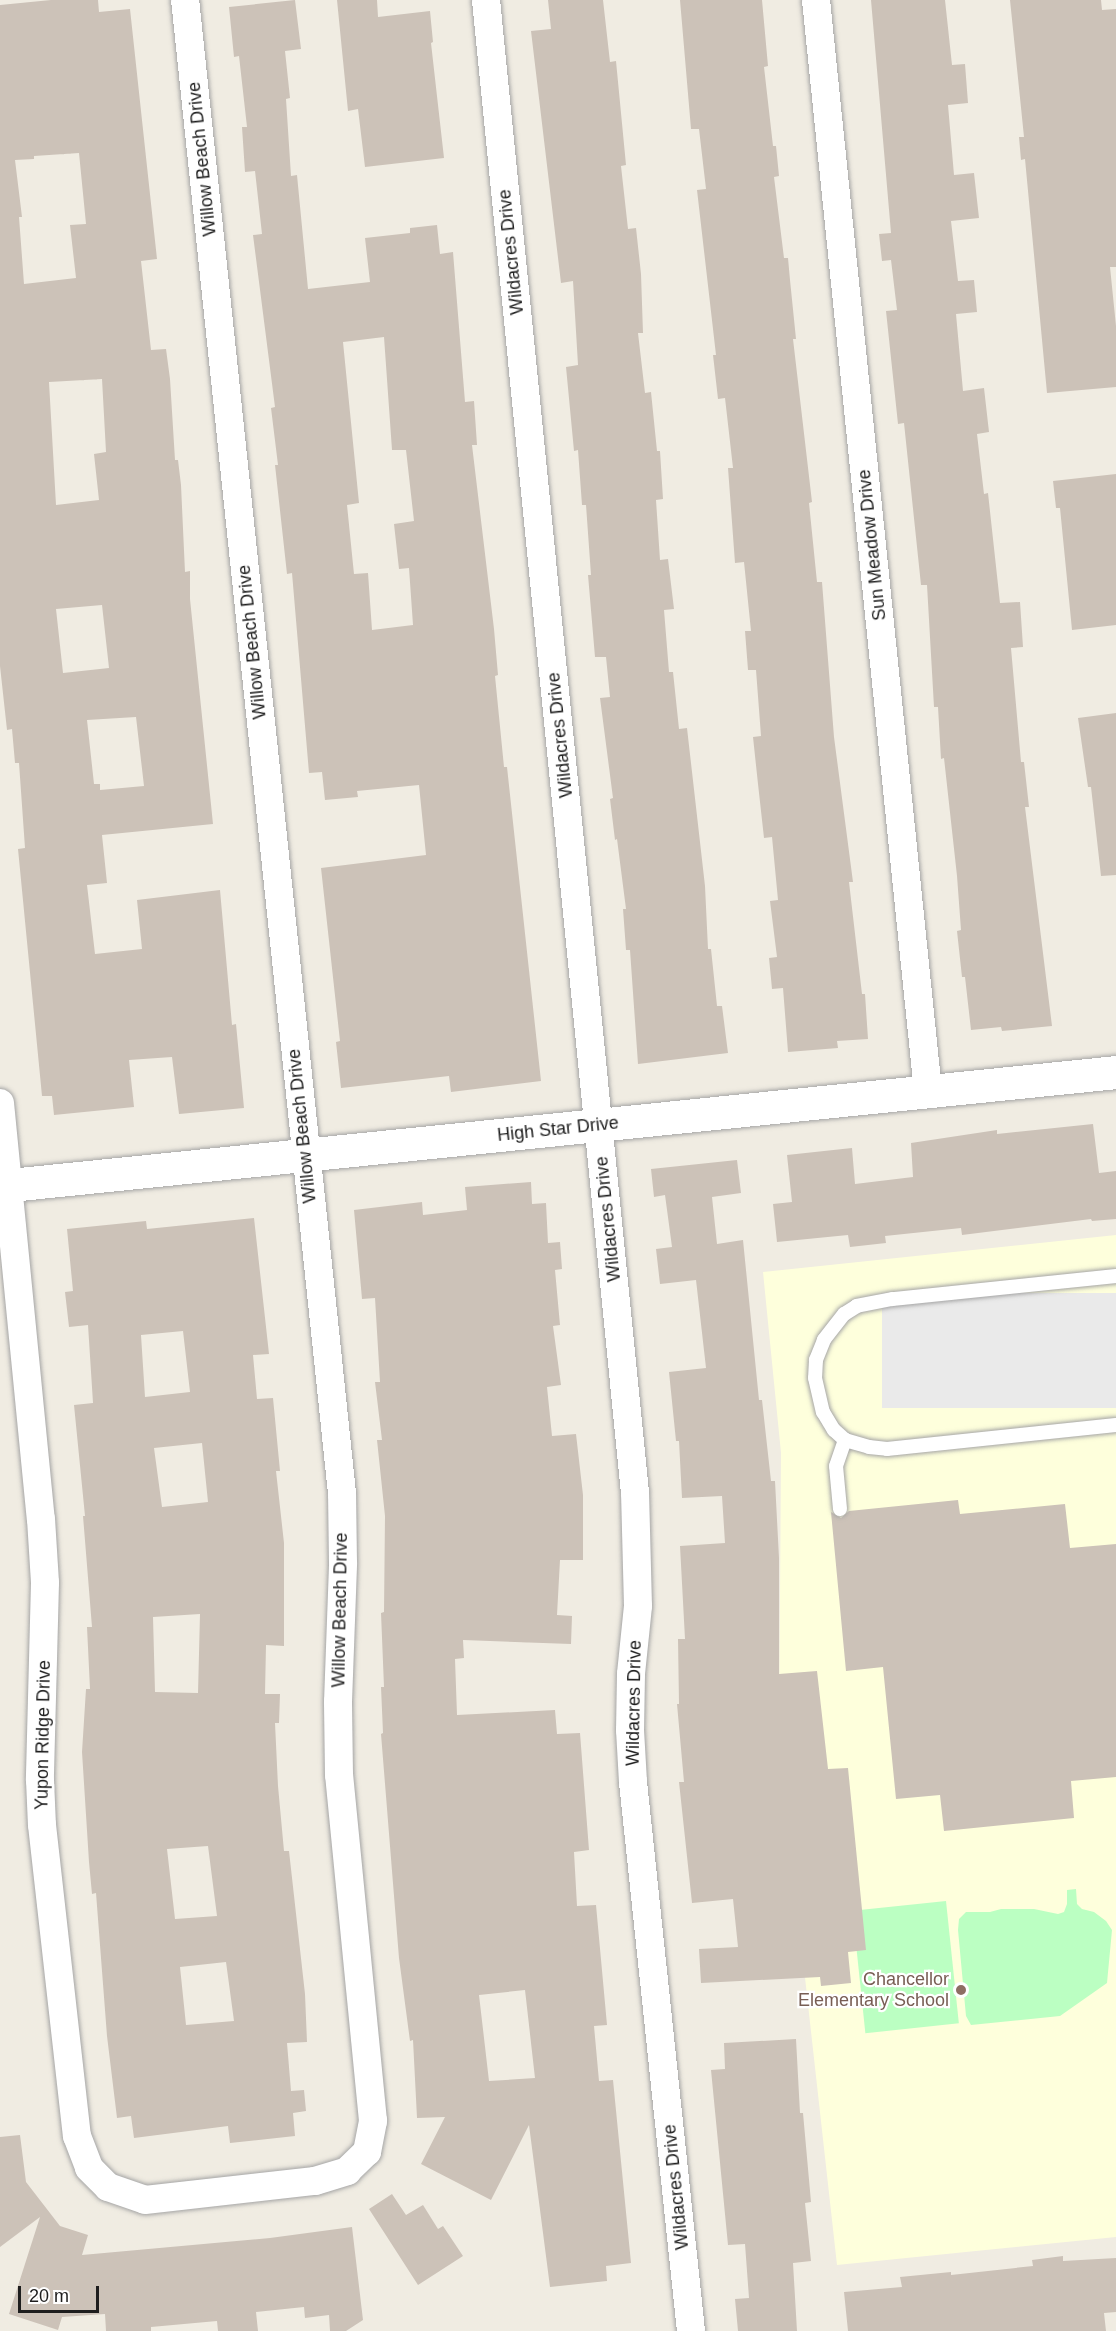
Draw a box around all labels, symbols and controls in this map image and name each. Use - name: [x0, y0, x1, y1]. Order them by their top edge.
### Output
- street label: Willow Beach Drive: [183, 81, 221, 237]
- street label: Wildacres Drive: [494, 188, 528, 316]
- street label: Sun Meadow Drive: [853, 468, 891, 622]
- street label: Willow Beach Drive: [233, 564, 271, 720]
- street label: Wildacres Drive: [543, 671, 577, 799]
- street label: Willow Beach Drive: [283, 1048, 321, 1204]
- street label: High Star Drive: [496, 1112, 620, 1146]
- street label: Wildacres Drive: [591, 1155, 625, 1283]
- street label: Willow Beach Drive: [328, 1532, 352, 1688]
- street label: Wildacres Drive: [622, 1640, 646, 1766]
- street label: Yupon Ridge Drive: [31, 1660, 55, 1810]
- place label: Chancellor Elementary School: [798, 1969, 949, 2012]
- marker: Chancellor Elementary School: [954, 1983, 968, 1997]
- street label: Wildacres Drive: [659, 2123, 693, 2251]
- scale bar: [21, 2274, 102, 2312]
- text: 20 m: [29, 2286, 69, 2306]

